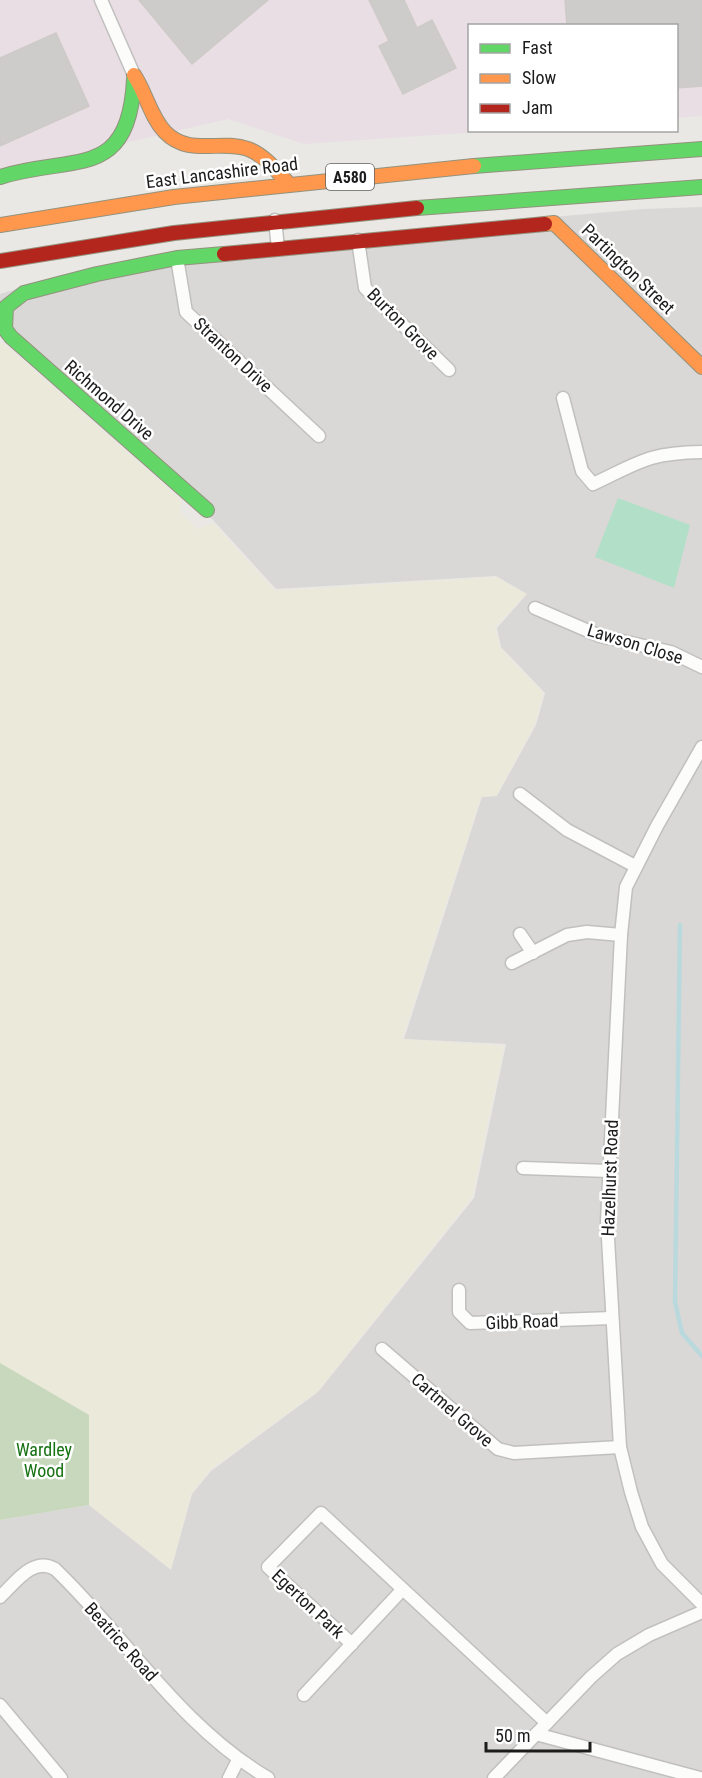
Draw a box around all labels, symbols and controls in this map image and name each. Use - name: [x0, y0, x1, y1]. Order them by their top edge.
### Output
- legend: [468, 24, 678, 132]
- text: Fast: [522, 37, 553, 58]
- text: Slow: [522, 67, 557, 88]
- text: Jam: [522, 97, 553, 118]
- street label: East Lancashire Road: [145, 153, 299, 192]
- road number: A580: [326, 164, 374, 190]
- street label: Partington Street: [578, 219, 679, 318]
- street label: Burton Grove: [363, 284, 443, 364]
- street label: Stranton Drive: [190, 313, 277, 396]
- street label: Richmond Drive: [61, 355, 158, 444]
- street label: Lawson Close: [585, 619, 686, 668]
- street label: Hazelhurst Road: [597, 1119, 622, 1237]
- street label: Gibb Road: [485, 1310, 559, 1333]
- street label: Cartmel Grove: [407, 1369, 497, 1451]
- park label: Wardley Wood: [16, 1439, 73, 1481]
- street label: Egerton Park: [268, 1565, 349, 1642]
- street label: Beatrice Road: [80, 1598, 162, 1685]
- scale bar: [486, 1715, 590, 1753]
- text: 50 m: [495, 1725, 530, 1746]

